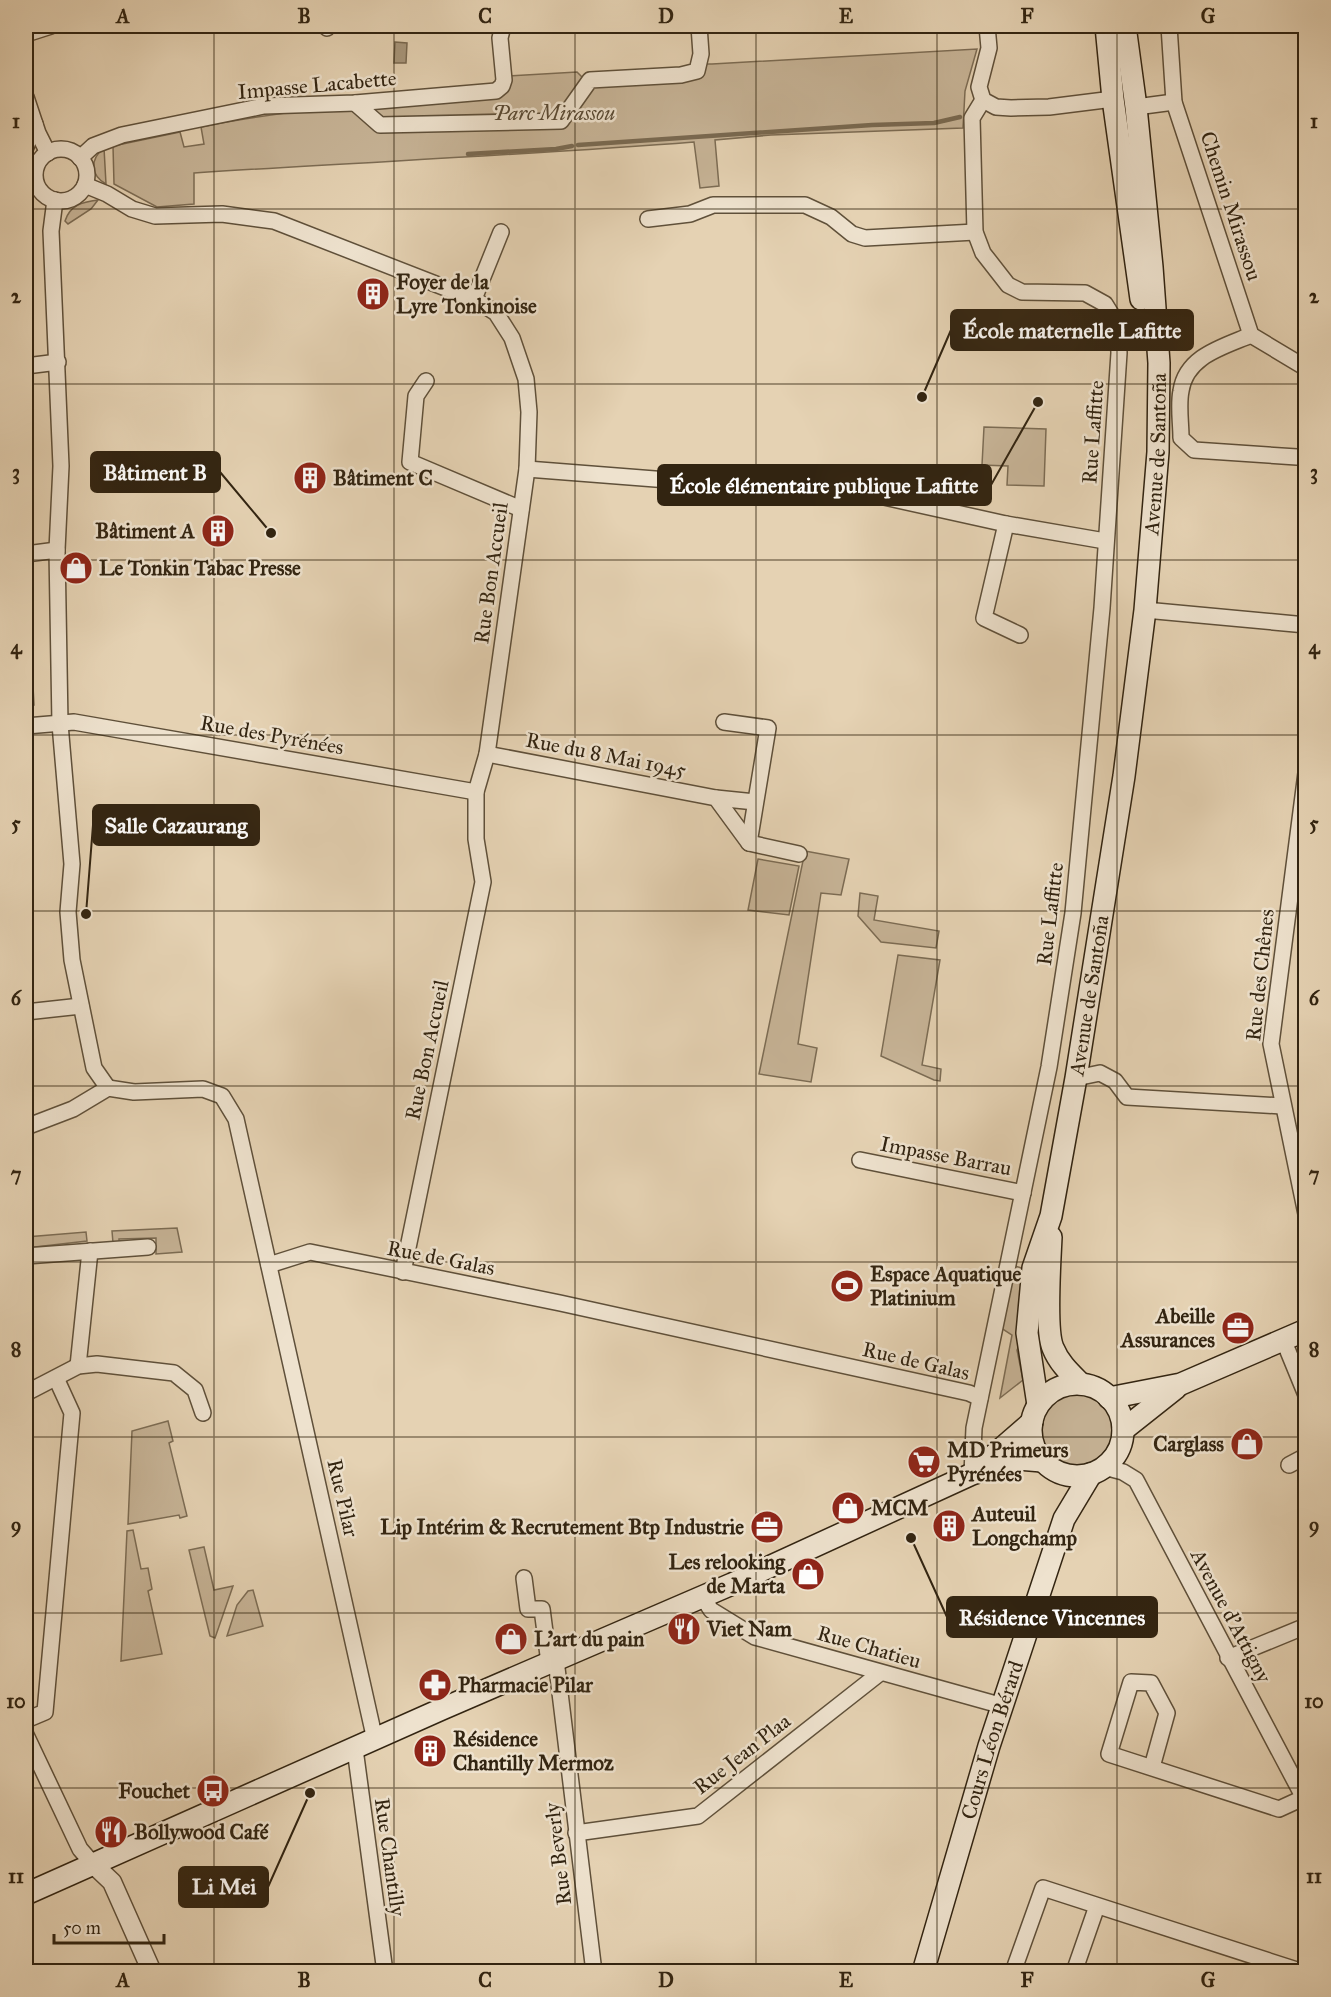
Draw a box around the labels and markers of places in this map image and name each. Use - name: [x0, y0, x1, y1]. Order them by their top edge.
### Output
- place label: Foyer de la Lyre Tonkinoise: [396, 269, 537, 319]
- building icon: Foyer de la Lyre Tonkinoise: [355, 276, 391, 312]
- callout: École maternelle Lafitte: [951, 310, 1193, 350]
- callout: Bâtiment B: [91, 452, 220, 492]
- building icon: Bâtiment C: [292, 460, 328, 496]
- place label: Bâtiment C: [333, 465, 433, 491]
- callout: École élémentaire publique Lafitte: [658, 465, 991, 505]
- building icon: Bâtiment A: [200, 513, 236, 549]
- place label: Bâtiment A: [95, 518, 196, 544]
- shop icon: Le Tonkin Tabac Presse: [58, 550, 94, 586]
- place label: Le Tonkin Tabac Presse: [99, 555, 301, 581]
- callout: Salle Cazaurang: [93, 805, 259, 845]
- place label: Espace Aquatique Platinium: [870, 1261, 1022, 1311]
- sports icon: Espace Aquatique Platinium: [829, 1268, 865, 1304]
- place label: Abeille Assurances: [1119, 1303, 1215, 1353]
- office icon: Abeille Assurances: [1220, 1310, 1256, 1346]
- shop icon: Carglass: [1229, 1426, 1265, 1462]
- place label: Carglass: [1153, 1431, 1224, 1457]
- place label: MD Primeurs Pyrénées: [947, 1437, 1069, 1487]
- supermarket icon: MD Primeurs Pyrénées: [906, 1444, 942, 1480]
- shop icon: MCM: [830, 1490, 866, 1526]
- place label: MCM: [871, 1495, 929, 1521]
- place label: Auteuil Longchamp: [970, 1501, 1077, 1551]
- building icon: Auteuil Longchamp: [931, 1508, 967, 1544]
- office icon: Lip Intérim & Recrutement Btp Industrie: [749, 1509, 785, 1545]
- place label: Lip Intérim & Recrutement Btp Industrie: [380, 1514, 744, 1540]
- place label: Les relooking de Marta: [668, 1549, 786, 1599]
- shop icon: Les relooking de Marta: [790, 1556, 826, 1592]
- callout: Résidence Vincennes: [947, 1597, 1157, 1637]
- restaurant icon: Viet Nam: [666, 1611, 702, 1647]
- place label: Viet Nam: [706, 1616, 792, 1642]
- shop icon: L'art du pain: [493, 1621, 529, 1657]
- place label: L'art du pain: [534, 1626, 645, 1652]
- pharmacy icon: Pharmacie Pilar: [417, 1667, 453, 1703]
- place label: Pharmacie Pilar: [458, 1672, 594, 1698]
- place label: Résidence Chantilly Mermoz: [453, 1726, 614, 1776]
- building icon: Résidence Chantilly Mermoz: [412, 1733, 448, 1769]
- bus stop icon: Fouchet: [195, 1773, 231, 1809]
- place label: Fouchet: [118, 1778, 191, 1804]
- restaurant icon: Bollywood Café: [93, 1814, 129, 1850]
- place label: Bollywood Café: [134, 1819, 269, 1845]
- callout: Li Mei: [179, 1867, 268, 1907]

